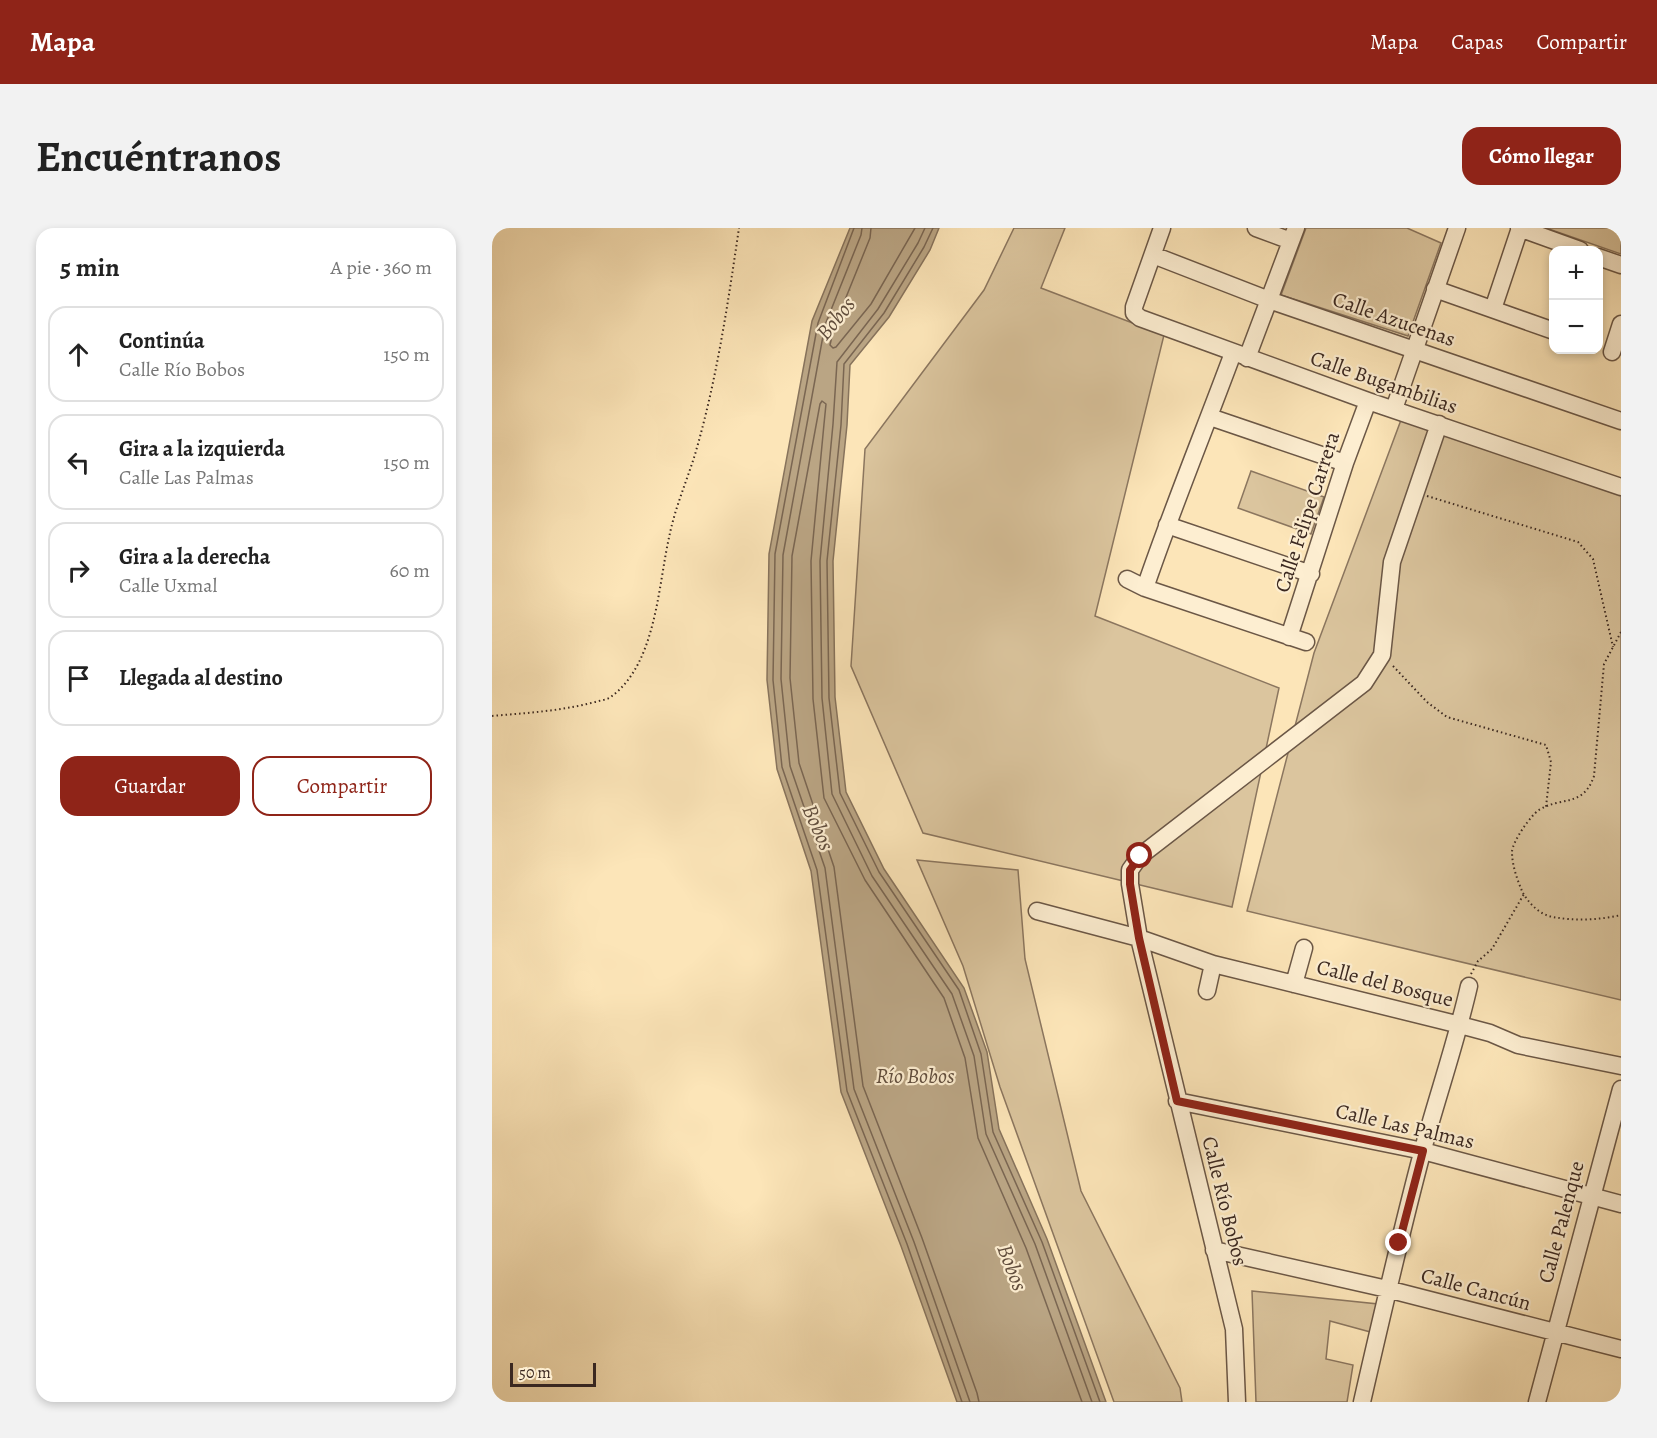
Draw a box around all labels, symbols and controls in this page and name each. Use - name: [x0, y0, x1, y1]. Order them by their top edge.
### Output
- text: Mapa: [30, 23, 95, 61]
- text: Mapa: [1370, 28, 1418, 56]
- text: Capas: [1451, 28, 1504, 56]
- text: Compartir: [1537, 28, 1627, 56]
- button: Cómo llegar: [1462, 127, 1621, 185]
- text: Encuéntranos: [36, 128, 281, 185]
- map controls: [1549, 246, 1603, 354]
- button: +: [1549, 246, 1603, 300]
- text: 5 min: [60, 250, 120, 285]
- text: A pie · 360 m: [331, 254, 432, 281]
- street label: Calle Azucenas: [1329, 285, 1459, 353]
- water label: Bobos: [809, 290, 863, 347]
- button: −: [1549, 300, 1603, 354]
- text: Continúa: [119, 326, 205, 356]
- icon: ahead: [62, 338, 95, 371]
- text: 150 m: [383, 341, 430, 368]
- street label: Calle Bugambilias: [1307, 344, 1461, 420]
- text: Calle Río Bobos: [119, 356, 245, 383]
- street label: Calle Felipe Carrera: [1268, 428, 1346, 596]
- text: Gira a la izquierda: [119, 434, 285, 464]
- icon: left: [62, 446, 95, 479]
- text: 150 m: [383, 449, 430, 476]
- text: Calle Las Palmas: [119, 464, 254, 491]
- text: Gira a la derecha: [119, 542, 270, 572]
- icon: right: [62, 554, 95, 587]
- text: 60 m: [390, 557, 430, 584]
- text: Calle Uxmal: [119, 572, 217, 599]
- icon: arrive: [62, 662, 95, 695]
- text: Llegada al destino: [119, 663, 283, 693]
- button: Guardar: [60, 756, 240, 816]
- button: Compartir: [252, 756, 432, 816]
- water label: Bobos: [795, 800, 842, 856]
- route start: [1126, 842, 1152, 868]
- street label: Calle del Bosque: [1314, 953, 1456, 1013]
- water label: Río Bobos: [876, 1061, 955, 1091]
- street label: Calle Las Palmas: [1333, 1096, 1477, 1156]
- street label: Calle Río Bobos: [1195, 1133, 1255, 1269]
- street label: Calle Palenque: [1531, 1158, 1591, 1286]
- route end: [1385, 1229, 1411, 1255]
- water label: Bobos: [990, 1240, 1035, 1295]
- street label: Calle Cancún: [1418, 1261, 1534, 1317]
- scale bar: [510, 1360, 596, 1388]
- text: 50 m: [519, 1362, 551, 1384]

